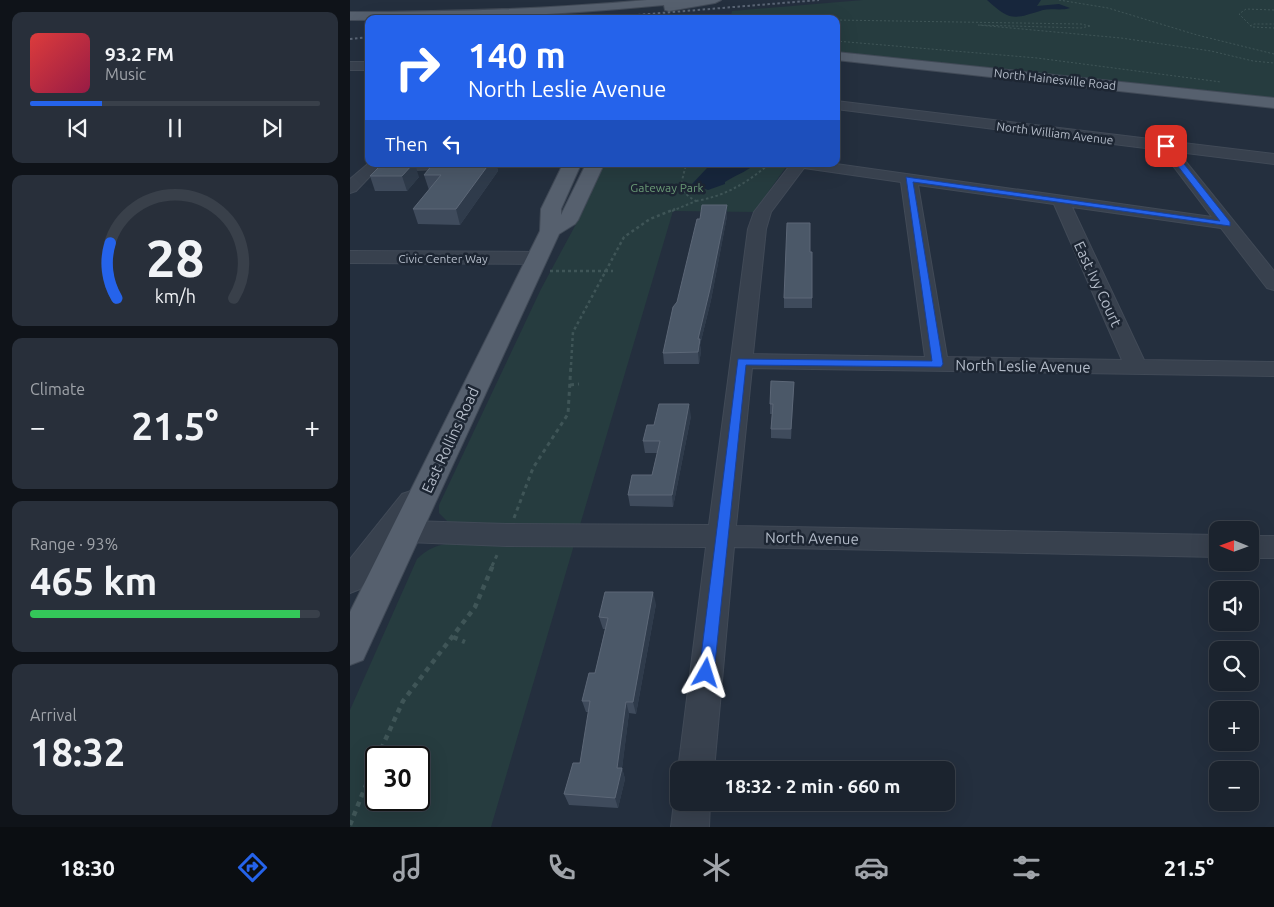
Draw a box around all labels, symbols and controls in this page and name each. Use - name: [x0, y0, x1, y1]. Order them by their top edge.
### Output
- icon: right: [385, 35, 450, 100]
- text: 140 m: [468, 35, 566, 75]
- text: 93.2 FM: [105, 43, 174, 65]
- text: Music: [105, 65, 146, 83]
- street label: North Hainesville Road: [993, 66, 1117, 92]
- text: North Leslie Avenue: [468, 76, 666, 101]
- icon: previous: [64, 114, 92, 142]
- icon: pause: [161, 114, 189, 142]
- icon: next: [258, 114, 286, 142]
- street label: North William Avenue: [996, 119, 1114, 147]
- pin: [1145, 125, 1187, 167]
- icon: left: [438, 130, 466, 158]
- icon: arrive: [1152, 132, 1180, 160]
- text: Then: [385, 133, 428, 155]
- park label: Gateway Park: [630, 181, 704, 194]
- text: 28: [146, 229, 204, 287]
- street label: East Ivy Court: [1071, 239, 1125, 329]
- street label: Civic Center Way: [398, 252, 488, 265]
- text: km/h: [154, 286, 196, 306]
- street label: North Leslie Avenue: [955, 356, 1091, 376]
- text: Climate: [30, 380, 85, 398]
- street label: East Rollins Road: [418, 384, 482, 496]
- text: 21.5°: [131, 405, 219, 447]
- text: −: [30, 411, 46, 442]
- text: +: [304, 411, 320, 442]
- north arrow: [1209, 521, 1259, 571]
- map controls: [1209, 521, 1259, 811]
- street label: North Avenue: [765, 529, 859, 547]
- text: Range · 93%: [30, 535, 118, 553]
- text: 465 km: [30, 560, 157, 602]
- button: sound: [1209, 581, 1259, 631]
- button: search: [1209, 641, 1259, 691]
- position arrow: [679, 646, 731, 698]
- button: +: [1209, 701, 1259, 751]
- text: Arrival: [30, 706, 77, 724]
- text: 18:32: [30, 731, 125, 773]
- speed limit sign: 30: [365, 746, 430, 811]
- button: −: [1209, 761, 1259, 811]
- text: 18:32 · 2 min · 660 m: [725, 775, 900, 797]
- icon: directions: [235, 850, 270, 885]
- icon: music: [390, 850, 425, 885]
- icon: phone: [544, 850, 579, 885]
- icon: climate: [699, 850, 734, 885]
- icon: car: [854, 850, 889, 885]
- icon: filters: [1009, 850, 1044, 885]
- text: 18:30: [60, 855, 115, 880]
- text: 21.5°: [1164, 855, 1214, 880]

